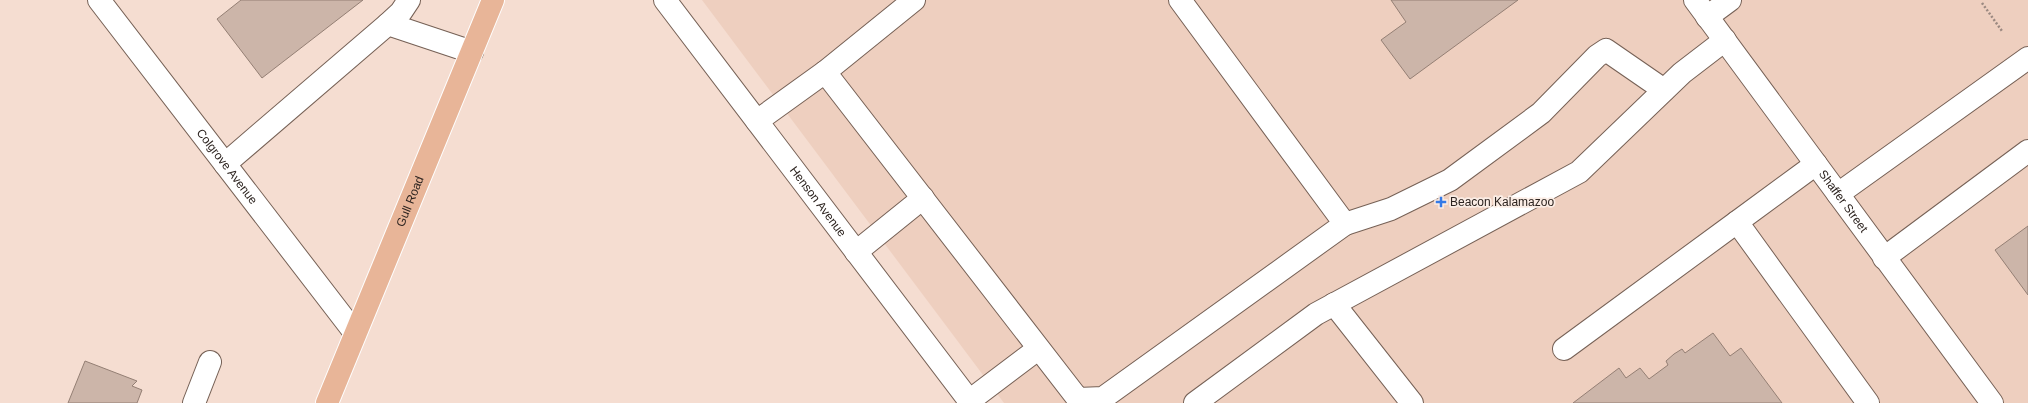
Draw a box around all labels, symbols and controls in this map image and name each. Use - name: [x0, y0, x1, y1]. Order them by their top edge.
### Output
- street label: Colgrove Avenue: [194, 126, 261, 207]
- street label: Henson Avenue: [787, 164, 849, 240]
- street label: Shaffer Street: [1816, 167, 1871, 236]
- street label: Gull Road: [393, 174, 427, 229]
- place label: Beacon Kalamazoo: [1450, 195, 1554, 209]
- marker: Beacon Kalamazoo: [1435, 196, 1447, 208]

